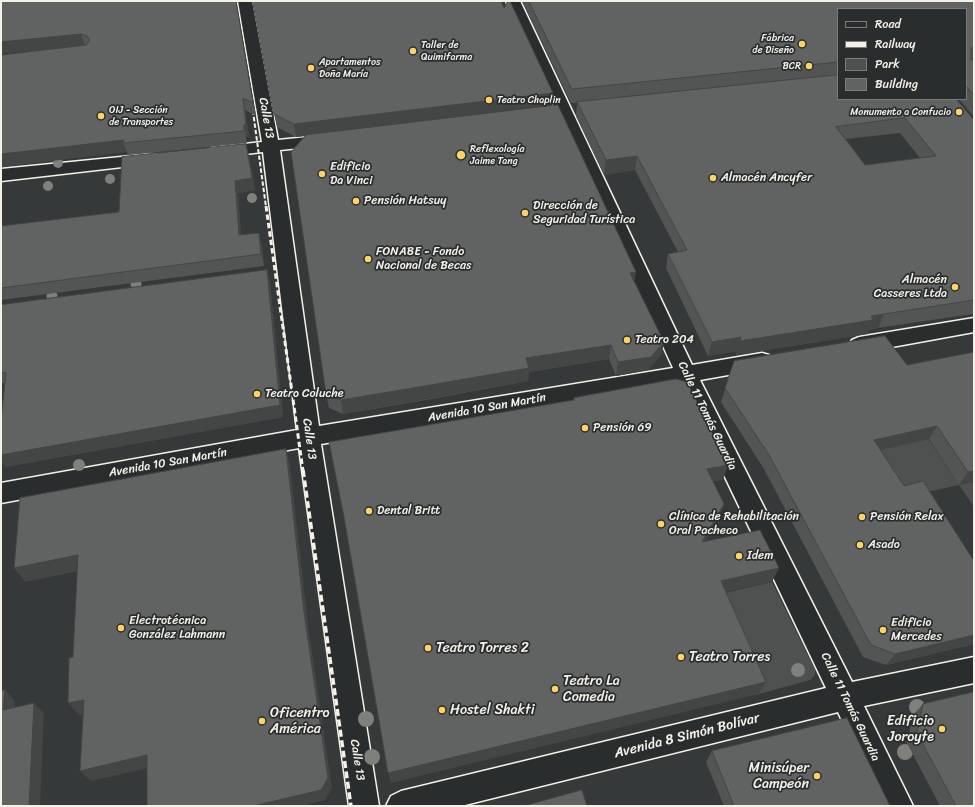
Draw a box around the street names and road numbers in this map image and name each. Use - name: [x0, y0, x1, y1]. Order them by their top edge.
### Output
- street label: Calle 13: [255, 96, 277, 140]
- street label: Calle 11 Tomás Guardia: [674, 359, 740, 473]
- street label: Avenida 10 San Martín: [427, 391, 547, 425]
- street label: Calle 13: [299, 418, 319, 460]
- street label: Avenida 10 San Martín: [108, 446, 228, 480]
- street label: Calle 11 Tomás Guardia: [817, 650, 883, 764]
- street label: Avenida 8 Simón Bolívar: [613, 710, 761, 762]
- street label: Calle 13: [347, 738, 367, 782]

